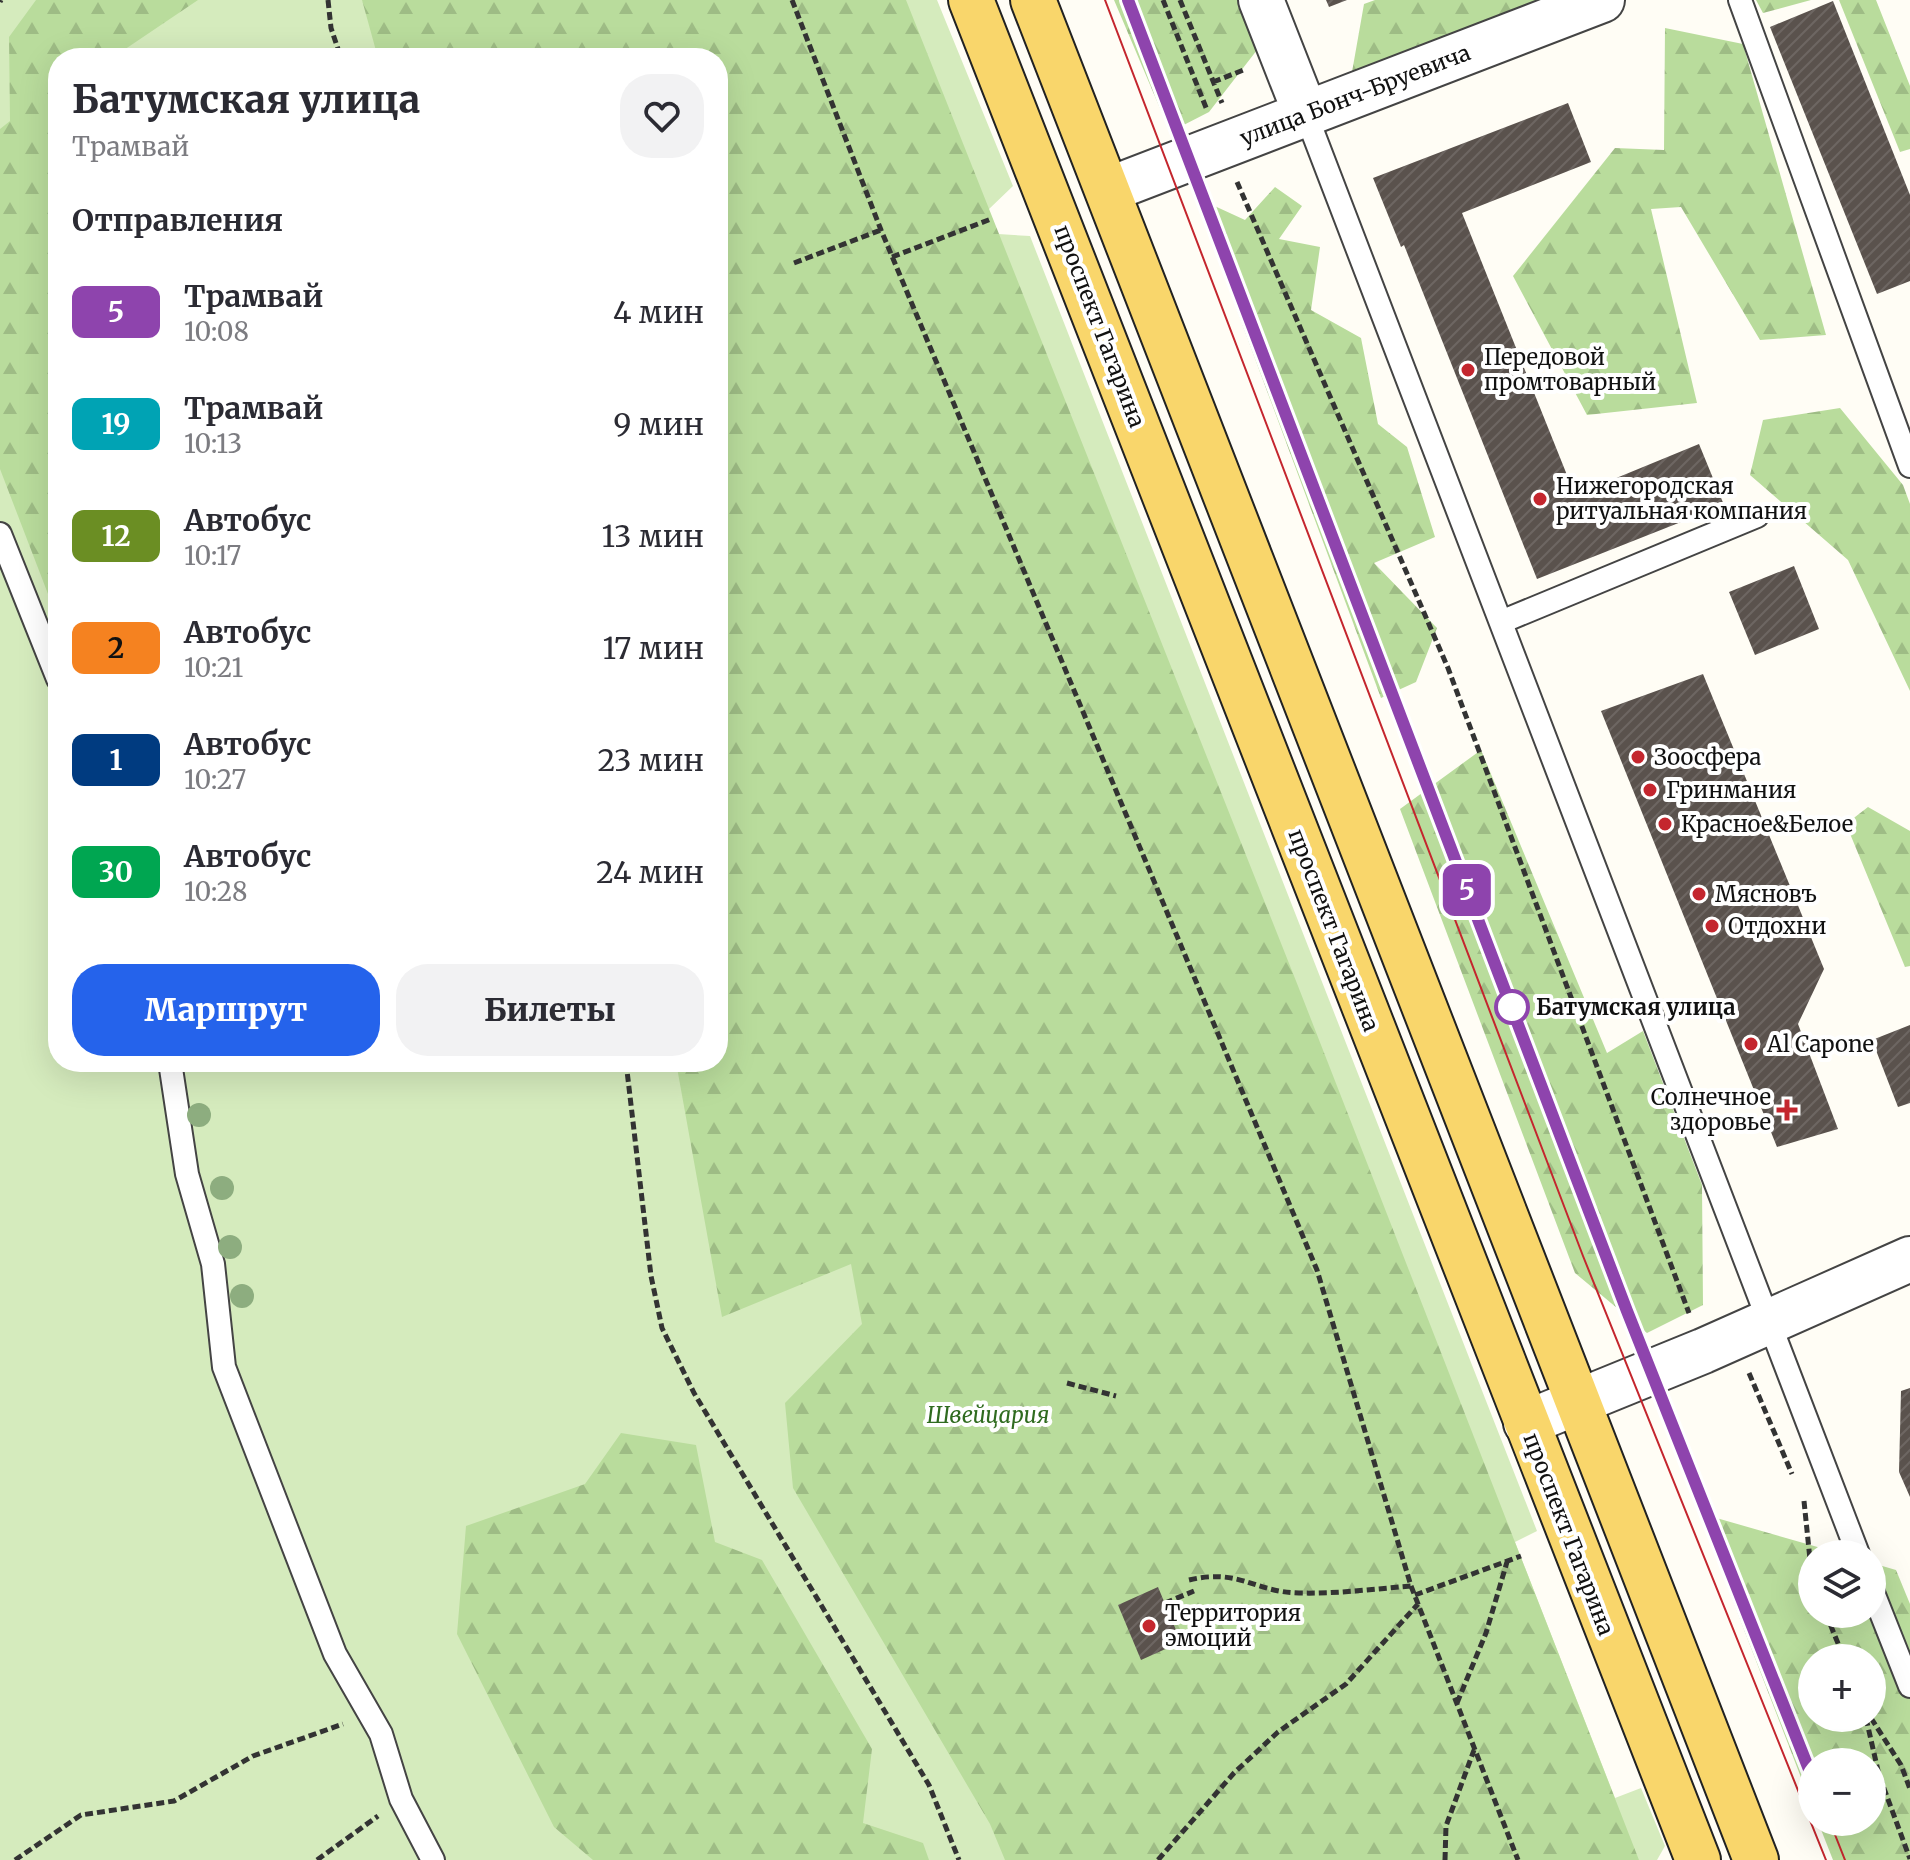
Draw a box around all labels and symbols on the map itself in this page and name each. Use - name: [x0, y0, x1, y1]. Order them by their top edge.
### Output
- street label: улица Бонч-Бруевича: [1236, 38, 1474, 152]
- street label: проспект Гагарина: [1048, 221, 1152, 431]
- place label: Передовой промтоварный: [1484, 343, 1656, 396]
- marker: Передовой промтоварный: [1459, 361, 1477, 379]
- place label: Нижегородская ритуальная компания: [1556, 472, 1807, 525]
- marker: Нижегородская ритуальная компания: [1531, 490, 1549, 508]
- place label: Зоосфера: [1654, 743, 1761, 771]
- marker: Зоосфера: [1629, 748, 1647, 766]
- place label: Гринмания: [1666, 776, 1796, 804]
- marker: Гринмания: [1641, 781, 1659, 799]
- place label: Красное&Белое: [1681, 810, 1853, 838]
- marker: Красное&Белое: [1656, 815, 1674, 833]
- street label: проспект Гагарина: [1282, 825, 1386, 1035]
- line badge: 5: [1441, 864, 1493, 916]
- place label: Мясновъ: [1715, 880, 1817, 908]
- marker: Мясновъ: [1690, 885, 1708, 903]
- place label: Отдохни: [1728, 912, 1826, 940]
- marker: Отдохни: [1703, 917, 1721, 935]
- marker: Батумская улица: [1495, 990, 1529, 1024]
- place label: Батумская улица: [1536, 993, 1736, 1021]
- place label: Al Capone: [1766, 1030, 1874, 1058]
- marker: Al Capone: [1742, 1035, 1760, 1053]
- place label: Солнечное здоровье: [1651, 1083, 1771, 1136]
- marker: Солнечное здоровье: [1778, 1101, 1796, 1119]
- park label: Швейцария: [927, 1401, 1049, 1429]
- street label: проспект Гагарина: [1517, 1429, 1621, 1639]
- place label: Территория эмоций: [1165, 1599, 1301, 1652]
- marker: Территория эмоций: [1140, 1617, 1158, 1635]

